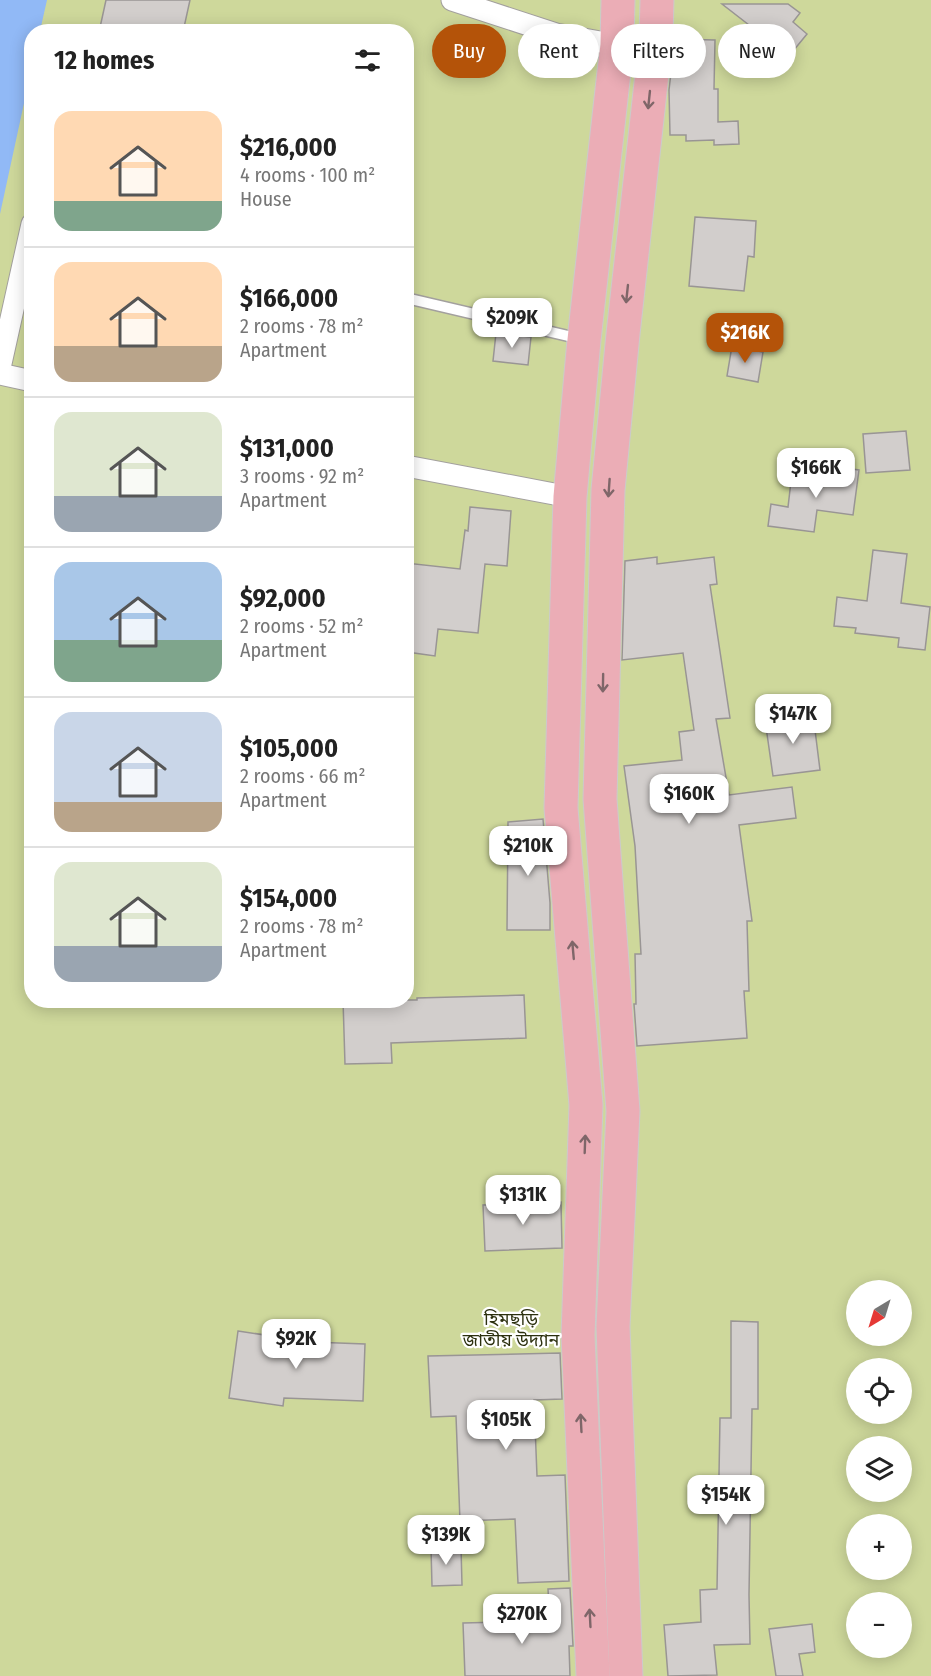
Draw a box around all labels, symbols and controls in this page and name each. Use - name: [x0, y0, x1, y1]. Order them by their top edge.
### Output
- chip: Buy: [432, 24, 506, 78]
- chip: Rent: [518, 24, 599, 78]
- chip: Filters: [611, 24, 706, 78]
- chip: New: [718, 24, 796, 78]
- icon: filters: [351, 44, 384, 77]
- text: 12 homes: [54, 45, 154, 76]
- one-way arrow: [643, 90, 654, 110]
- text: $216,000: [240, 132, 337, 163]
- icon: home: [102, 135, 174, 207]
- text: 4 rooms · 100 m²: [240, 163, 375, 187]
- text: House: [240, 187, 292, 211]
- text: $166,000: [240, 283, 338, 314]
- one-way arrow: [622, 283, 633, 303]
- icon: home: [102, 286, 174, 358]
- pin: $209K: [470, 298, 554, 349]
- text: $209K: [486, 305, 538, 329]
- pin: $216K: [703, 313, 787, 364]
- text: 2 rooms · 78 m²: [240, 314, 363, 338]
- text: $216K: [720, 320, 770, 344]
- text: Apartment: [240, 338, 327, 362]
- text: $131,000: [240, 433, 334, 464]
- icon: home: [102, 436, 174, 508]
- pin: $166K: [774, 448, 858, 499]
- text: $166K: [791, 455, 841, 479]
- text: 3 rooms · 92 m²: [240, 464, 364, 488]
- one-way arrow: [603, 478, 614, 497]
- text: Apartment: [240, 488, 327, 512]
- text: $92,000: [240, 583, 326, 614]
- icon: home: [102, 586, 174, 658]
- text: 2 rooms · 52 m²: [240, 614, 364, 638]
- text: Apartment: [240, 638, 327, 662]
- one-way arrow: [598, 672, 609, 692]
- pin: $147K: [751, 694, 835, 745]
- text: $147K: [769, 701, 817, 725]
- text: $105,000: [240, 733, 338, 764]
- icon: home: [102, 736, 174, 808]
- text: 2 rooms · 66 m²: [240, 764, 366, 788]
- pin: $160K: [647, 774, 731, 825]
- text: $160K: [664, 781, 714, 805]
- text: Apartment: [240, 788, 327, 812]
- pin: $210K: [486, 826, 570, 877]
- text: $210K: [503, 833, 553, 857]
- text: $154,000: [240, 883, 337, 914]
- icon: home: [102, 886, 174, 958]
- text: 2 rooms · 78 m²: [240, 914, 363, 938]
- text: Apartment: [240, 938, 327, 962]
- one-way arrow: [567, 940, 578, 960]
- one-way arrow: [579, 1134, 590, 1154]
- pin: $131K: [481, 1175, 565, 1226]
- text: $131K: [500, 1182, 546, 1206]
- north arrow: [846, 1280, 912, 1346]
- map controls: [846, 1280, 912, 1658]
- park label: হিমছড়ি জাতীয় উদ্যান: [462, 1308, 560, 1351]
- pin: $92K: [260, 1319, 332, 1370]
- text: $92K: [276, 1326, 316, 1350]
- button: locate: [846, 1358, 912, 1424]
- pin: $105K: [464, 1400, 548, 1451]
- text: $105K: [481, 1407, 531, 1431]
- one-way arrow: [576, 1413, 587, 1433]
- button: layers: [846, 1436, 912, 1502]
- pin: $154K: [684, 1475, 768, 1526]
- text: $154K: [701, 1482, 751, 1506]
- button: +: [846, 1514, 912, 1580]
- pin: $139K: [404, 1515, 488, 1566]
- text: $139K: [422, 1522, 470, 1546]
- button: −: [846, 1592, 912, 1658]
- pin: $270K: [480, 1594, 564, 1645]
- text: $270K: [497, 1601, 547, 1625]
- one-way arrow: [585, 1608, 596, 1628]

